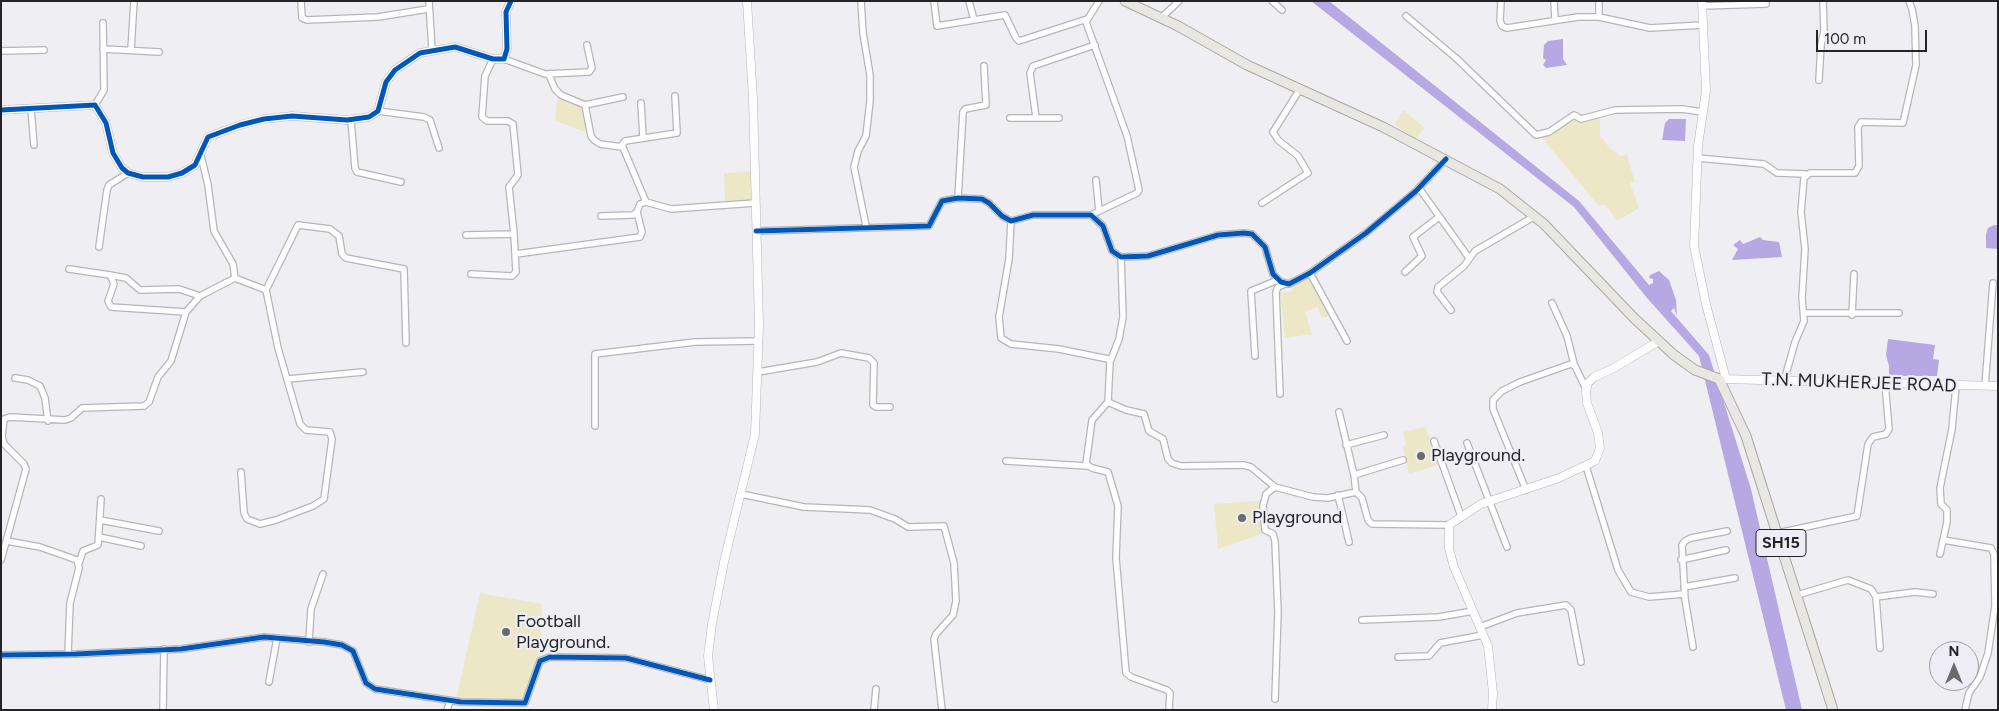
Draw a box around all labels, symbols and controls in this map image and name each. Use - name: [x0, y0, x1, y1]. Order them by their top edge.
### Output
- scale bar: [1819, 20, 1930, 52]
- text: 100 m: [1824, 30, 1866, 48]
- street label: T.N. MUKHERJEE ROAD: [1761, 369, 1957, 397]
- place label: Playground.: [1431, 445, 1525, 467]
- marker: Playground.: [1415, 450, 1427, 462]
- place label: Playground: [1252, 507, 1342, 529]
- marker: Playground: [1236, 512, 1248, 524]
- road number: SH15: [1756, 530, 1806, 556]
- place label: Football Playground.: [516, 611, 610, 654]
- marker: Football Playground.: [500, 626, 512, 638]
- north arrow: [1929, 641, 1979, 691]
- text: N: [1949, 643, 1959, 660]

